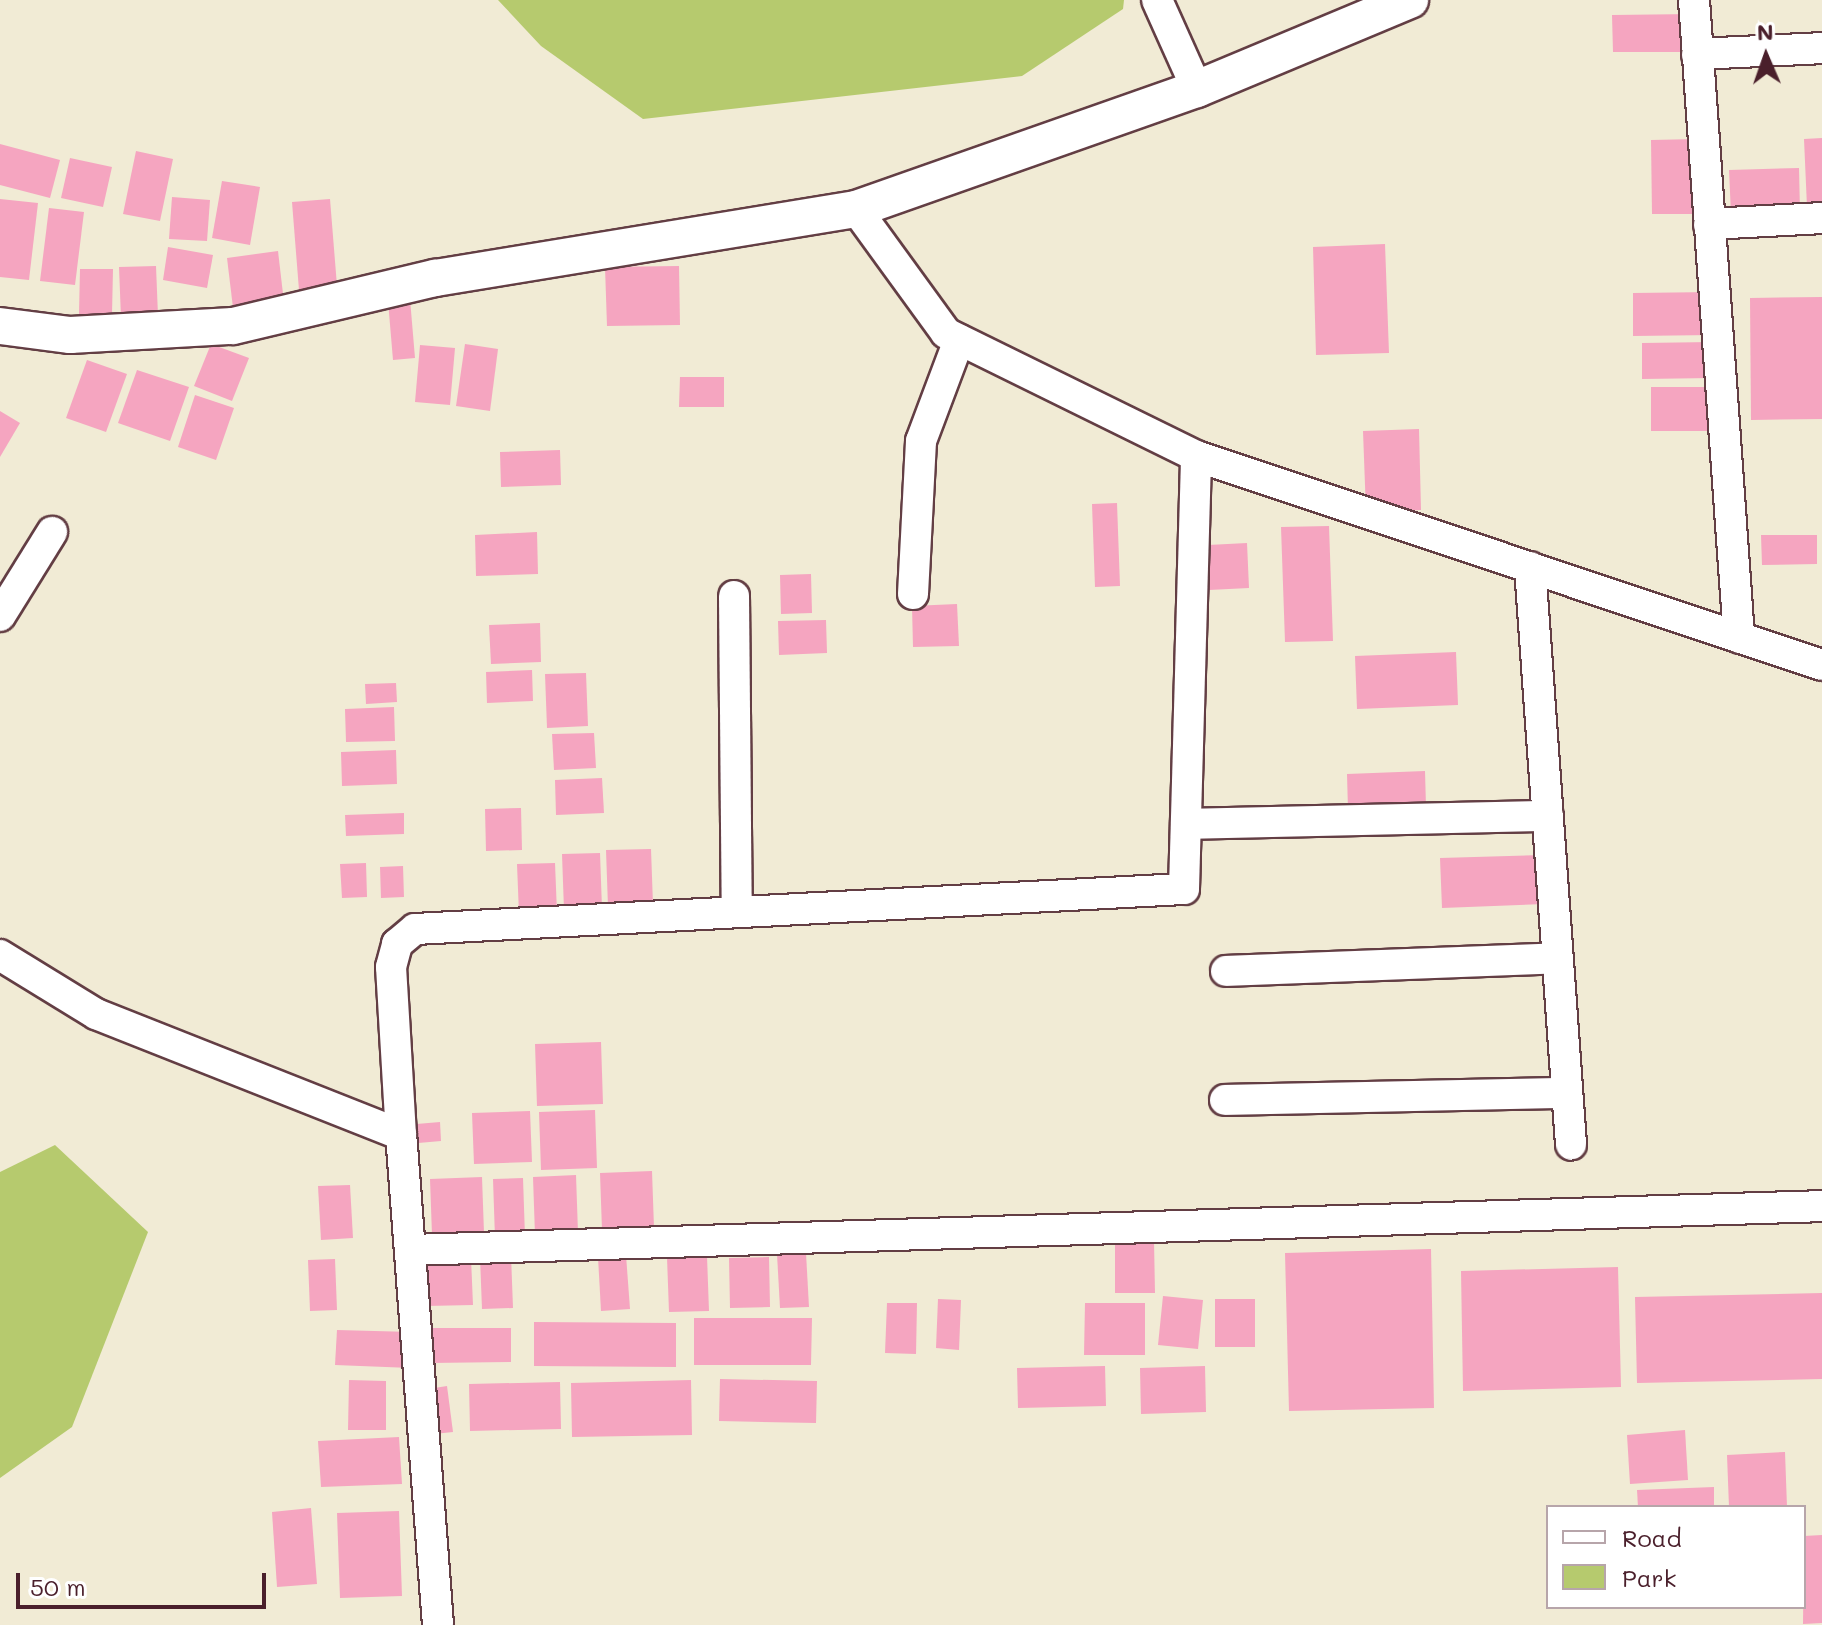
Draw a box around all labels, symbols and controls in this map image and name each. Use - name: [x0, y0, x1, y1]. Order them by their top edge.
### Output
- north arrow: [1726, 16, 1806, 96]
- text: N: [1756, 17, 1774, 46]
- legend: [1546, 1505, 1806, 1609]
- text: Road: [1622, 1522, 1682, 1553]
- scale bar: [20, 1557, 270, 1607]
- text: Park: [1622, 1562, 1676, 1593]
- text: 50 m: [30, 1571, 86, 1602]

